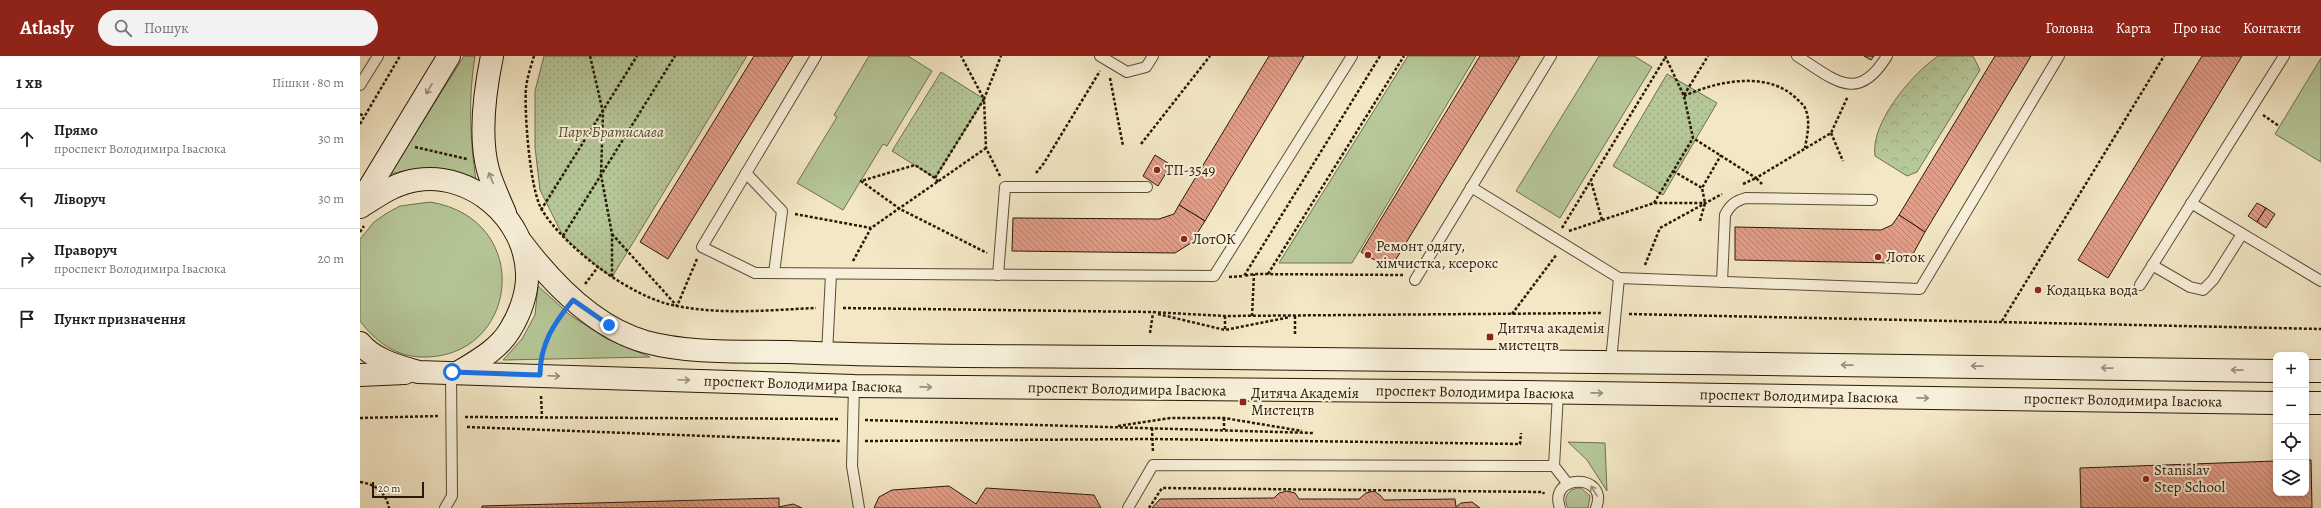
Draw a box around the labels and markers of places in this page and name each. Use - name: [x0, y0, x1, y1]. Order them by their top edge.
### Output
- place label: ТП-3549: [1165, 160, 1216, 180]
- marker: ТП-3549: [1152, 165, 1162, 175]
- place label: ЛотОК: [1192, 229, 1236, 249]
- marker: ЛотОК: [1179, 234, 1189, 244]
- place label: Ремонт одягу, хімчистка, ксерокс: [1376, 236, 1498, 273]
- place label: Лоток: [1886, 247, 1925, 267]
- marker: Ремонт одягу, хімчистка, ксерокс: [1363, 250, 1373, 260]
- marker: Лоток: [1873, 252, 1883, 262]
- place label: Кодацька вода: [2046, 280, 2138, 300]
- marker: Кодацька вода: [2033, 285, 2043, 295]
- place label: Дитяча академія мистецтв: [1498, 318, 1604, 355]
- marker: Дитяча академія мистецтв: [1485, 332, 1495, 342]
- place label: Дитяча Академія Мистецтв: [1251, 383, 1359, 420]
- marker: Дитяча Академія Мистецтв: [1238, 397, 1248, 407]
- place label: Stanislav Step School: [2154, 460, 2225, 497]
- marker: Stanislav Step School: [2141, 474, 2151, 484]

